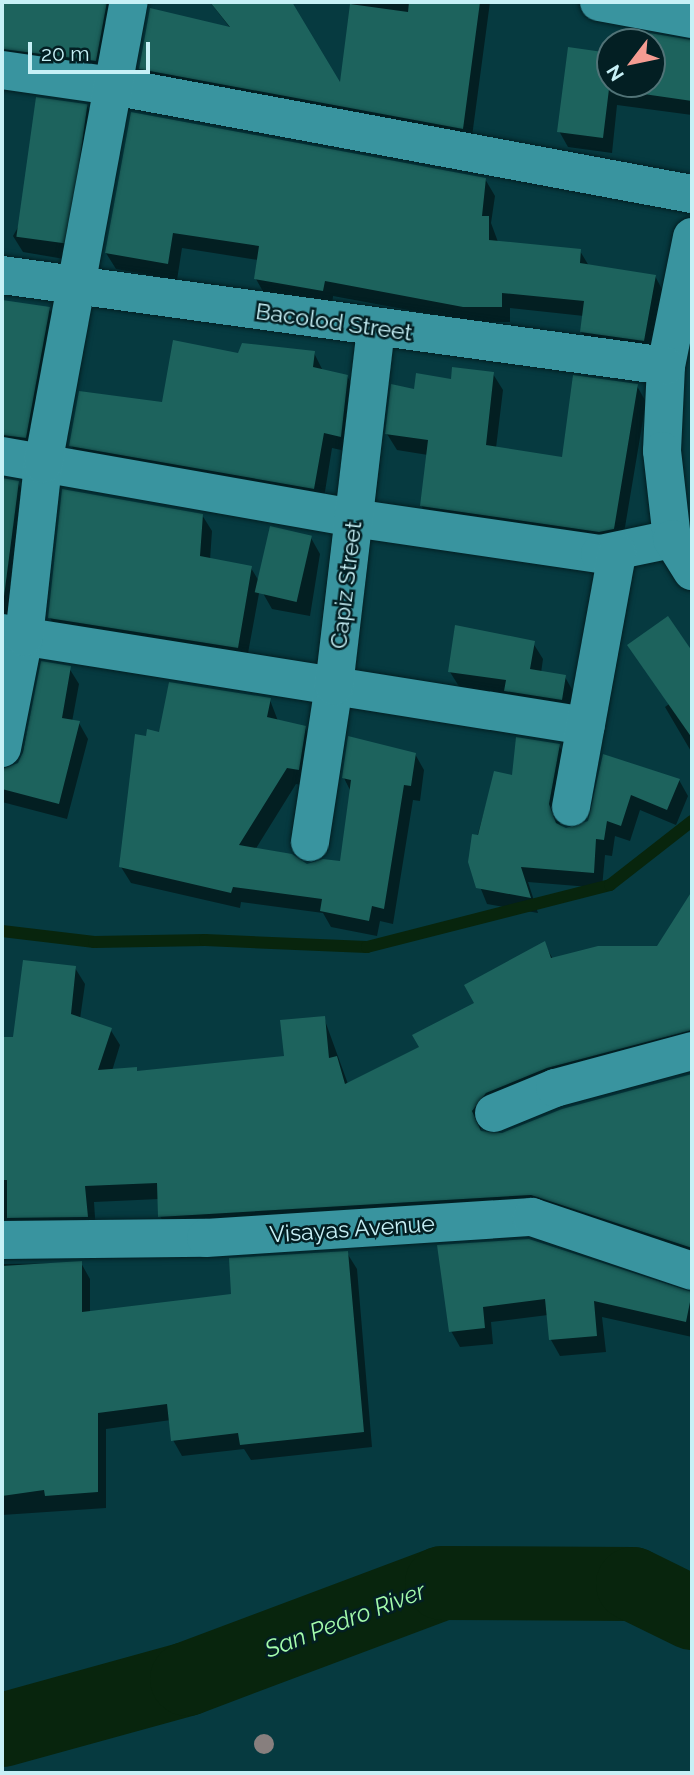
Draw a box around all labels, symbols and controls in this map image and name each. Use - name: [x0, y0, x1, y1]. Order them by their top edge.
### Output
- scale bar: [32, 28, 154, 72]
- north arrow: [596, 28, 666, 98]
- text: 20 m: [41, 41, 89, 66]
- text: N: [602, 61, 628, 85]
- street label: Bacolod Street: [254, 297, 414, 347]
- street label: Capiz Street: [324, 520, 368, 650]
- street label: Visayas Avenue: [268, 1209, 436, 1249]
- water label: San Pedro River: [261, 1576, 429, 1664]

